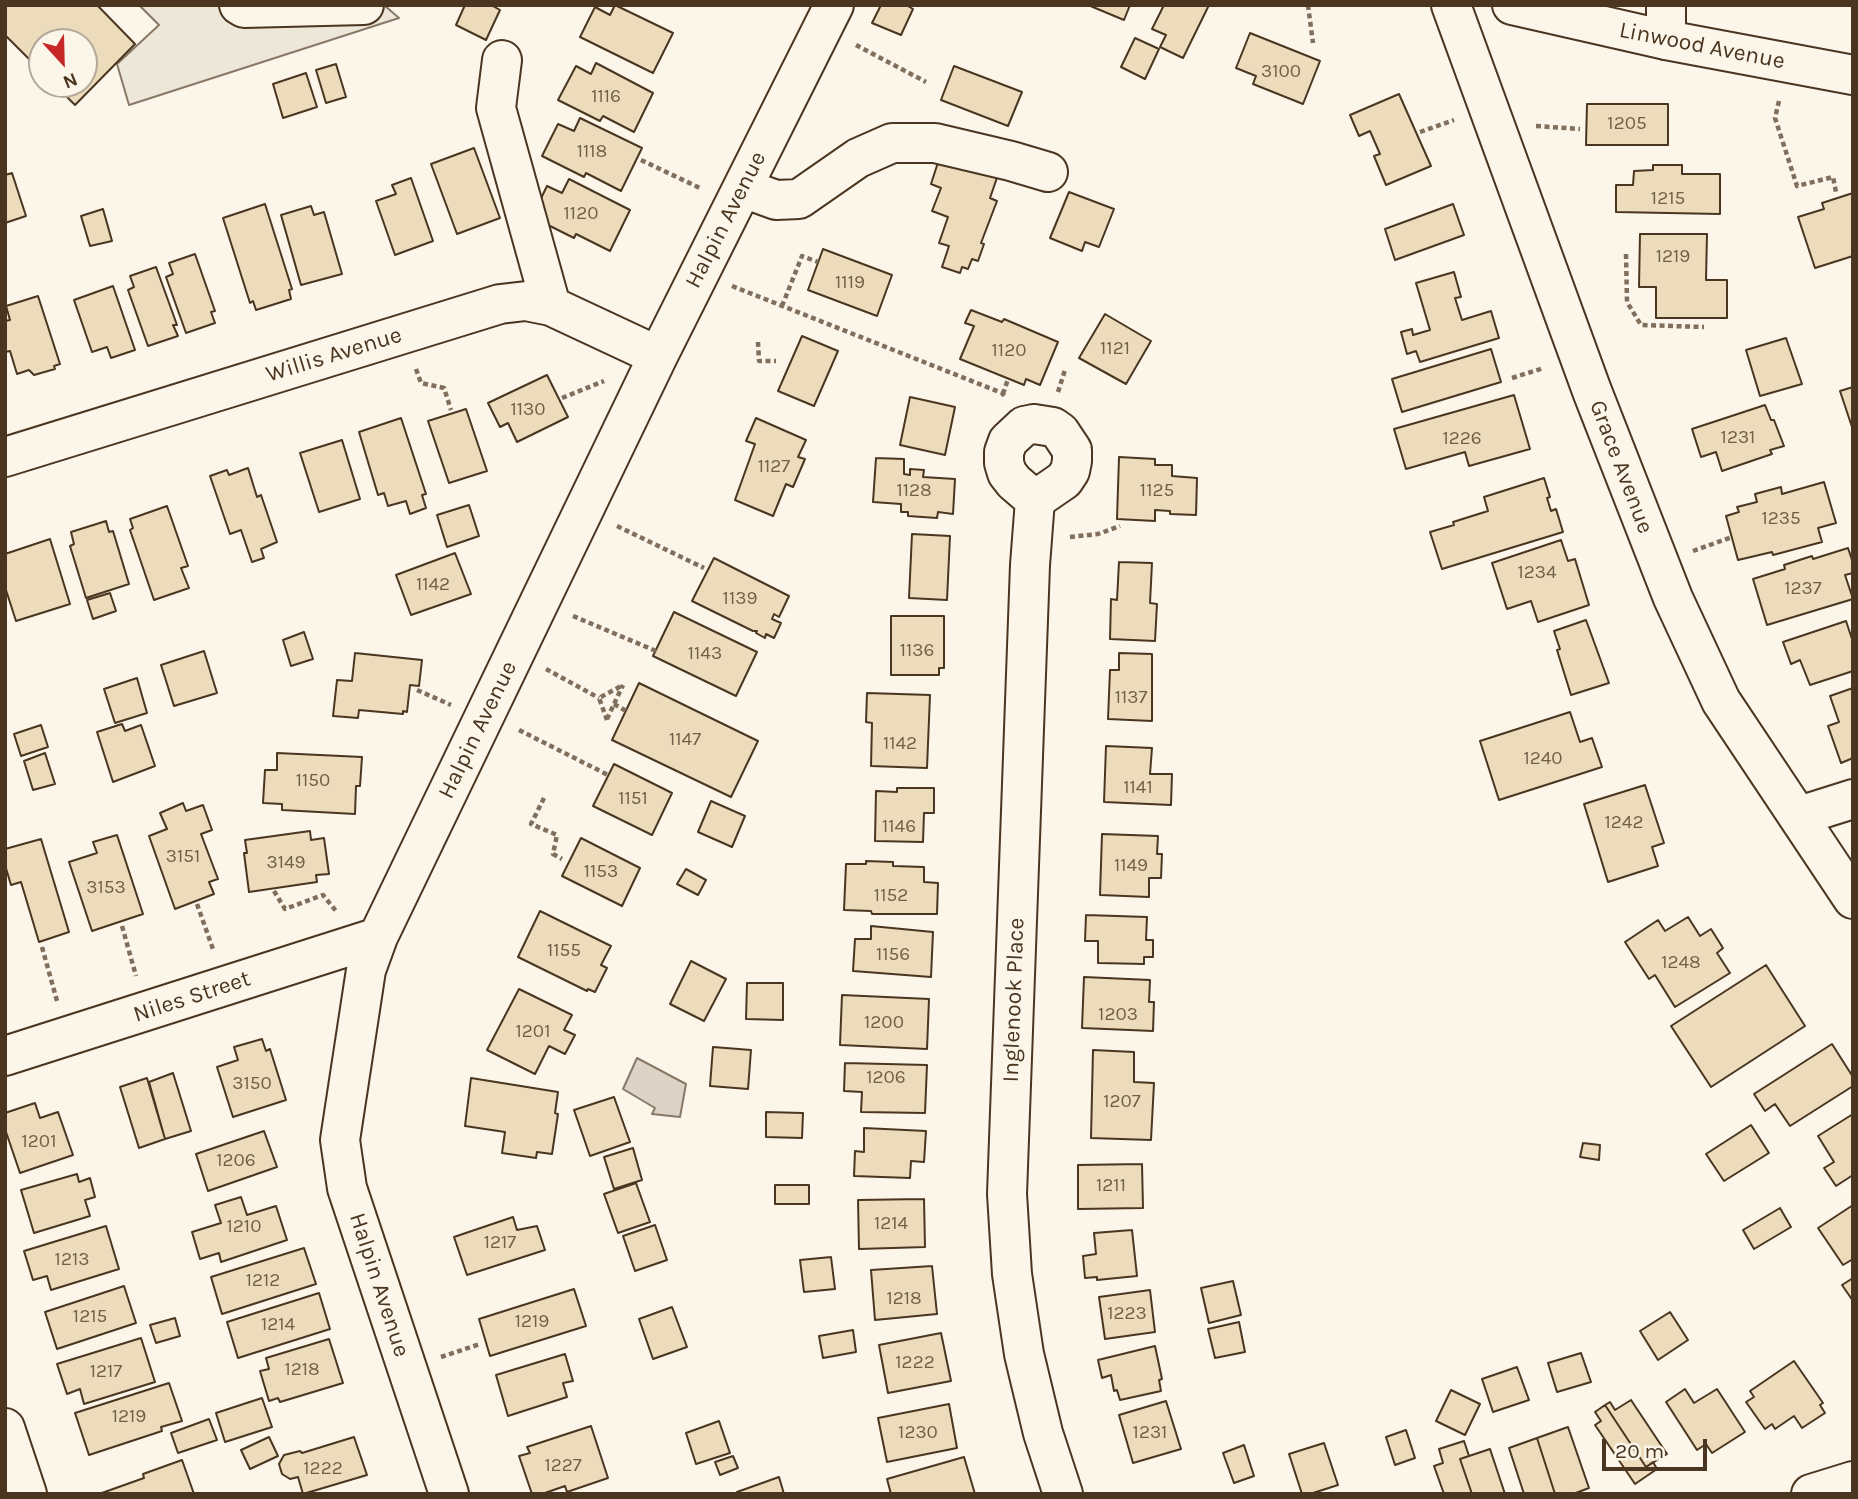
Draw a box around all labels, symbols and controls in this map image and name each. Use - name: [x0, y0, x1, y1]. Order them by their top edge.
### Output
- street label: Linwood Avenue: [1617, 16, 1787, 76]
- north arrow: [28, 28, 98, 98]
- house number: 3100: [1261, 61, 1301, 83]
- text: N: [60, 68, 81, 93]
- house number: 1116: [591, 86, 621, 108]
- house number: 1205: [1607, 113, 1647, 135]
- house number: 1118: [577, 141, 607, 163]
- street label: Halpin Avenue: [680, 147, 772, 293]
- house number: 1215: [1651, 188, 1685, 210]
- house number: 1120: [564, 203, 598, 225]
- house number: 1219: [1656, 246, 1690, 268]
- house number: 1119: [835, 272, 865, 294]
- street label: Willis Avenue: [263, 321, 405, 389]
- house number: 1121: [1100, 338, 1130, 360]
- house number: 1120: [992, 340, 1026, 362]
- street label: Grace Avenue: [1583, 396, 1659, 538]
- house number: 1130: [510, 399, 546, 421]
- house number: 1231: [1721, 427, 1755, 449]
- house number: 1226: [1442, 428, 1482, 450]
- house number: 1127: [758, 456, 790, 478]
- house number: 1128: [896, 480, 932, 502]
- house number: 1125: [1140, 480, 1174, 502]
- house number: 1235: [1761, 508, 1801, 530]
- house number: 1234: [1517, 562, 1557, 584]
- house number: 1142: [416, 574, 450, 596]
- house number: 1237: [1784, 578, 1822, 600]
- house number: 1139: [723, 588, 757, 610]
- house number: 1136: [900, 640, 934, 662]
- house number: 1143: [688, 643, 722, 665]
- street label: Halpin Avenue: [433, 657, 523, 803]
- house number: 1137: [1115, 687, 1147, 709]
- house number: 1147: [669, 729, 701, 751]
- house number: 1142: [883, 733, 917, 755]
- house number: 1240: [1523, 748, 1563, 770]
- house number: 1150: [296, 770, 330, 792]
- house number: 1141: [1123, 777, 1153, 799]
- house number: 1151: [618, 788, 648, 810]
- house number: 1242: [1605, 812, 1643, 834]
- house number: 1146: [882, 816, 916, 838]
- house number: 3151: [166, 846, 200, 868]
- house number: 3149: [266, 852, 306, 874]
- house number: 1149: [1114, 855, 1148, 877]
- house number: 1153: [584, 861, 618, 883]
- house number: 3153: [86, 877, 126, 899]
- house number: 1152: [874, 885, 908, 907]
- street label: Inglenook Place: [997, 917, 1031, 1083]
- house number: 1155: [547, 940, 581, 962]
- house number: 1156: [876, 944, 910, 966]
- house number: 1248: [1661, 952, 1701, 974]
- street label: Niles Street: [130, 965, 254, 1029]
- house number: 1203: [1098, 1004, 1138, 1026]
- house number: 1200: [864, 1012, 904, 1034]
- house number: 1201: [516, 1021, 550, 1043]
- house number: 1206: [866, 1067, 906, 1089]
- house number: 3150: [232, 1073, 272, 1095]
- house number: 1207: [1103, 1091, 1141, 1113]
- house number: 1201: [22, 1131, 56, 1153]
- house number: 1206: [216, 1150, 256, 1172]
- house number: 1211: [1096, 1175, 1126, 1197]
- street label: Halpin Avenue: [343, 1209, 415, 1361]
- house number: 1214: [874, 1213, 908, 1235]
- house number: 1210: [227, 1216, 261, 1238]
- house number: 1217: [484, 1232, 516, 1254]
- house number: 1213: [55, 1249, 89, 1271]
- house number: 1212: [246, 1270, 280, 1292]
- house number: 1218: [886, 1288, 922, 1310]
- house number: 1223: [1107, 1303, 1147, 1325]
- house number: 1215: [73, 1306, 107, 1328]
- house number: 1219: [515, 1311, 549, 1333]
- house number: 1214: [261, 1314, 295, 1336]
- house number: 1222: [895, 1352, 935, 1374]
- house number: 1218: [284, 1359, 320, 1381]
- house number: 1217: [90, 1361, 122, 1383]
- house number: 1219: [112, 1406, 146, 1428]
- house number: 1230: [898, 1422, 938, 1444]
- house number: 1231: [1133, 1422, 1167, 1444]
- scale bar: [1606, 1426, 1711, 1470]
- text: 20 m: [1615, 1439, 1664, 1463]
- house number: 1227: [544, 1455, 582, 1477]
- house number: 1222: [303, 1458, 343, 1480]

